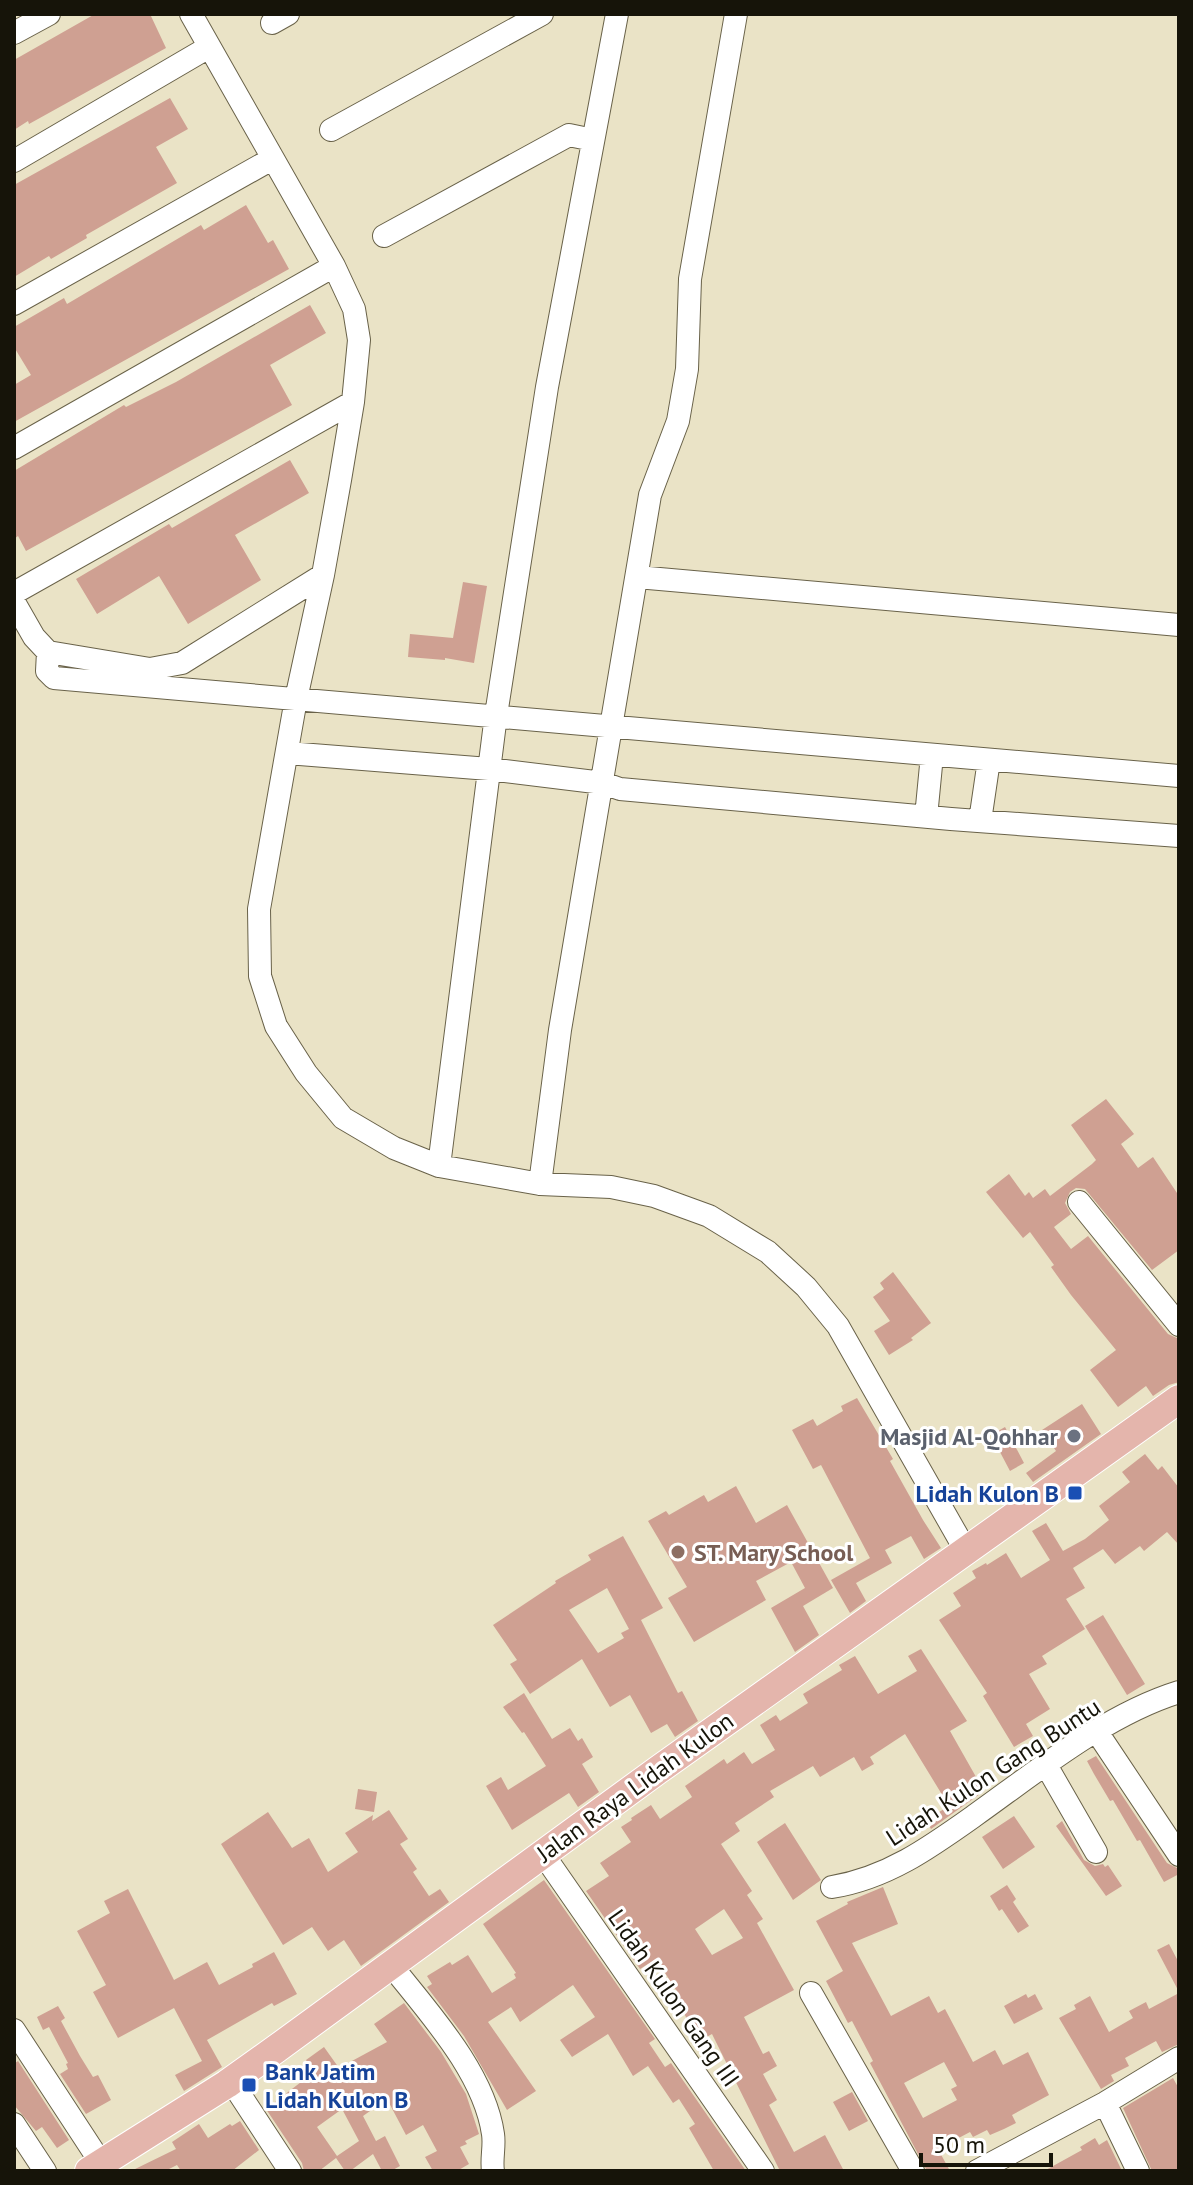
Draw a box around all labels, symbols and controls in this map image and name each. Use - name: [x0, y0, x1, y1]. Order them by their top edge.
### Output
- place label: Masjid Al-Qohhar: [880, 1421, 1059, 1452]
- marker: Masjid Al-Qohhar: [1065, 1427, 1083, 1445]
- place label: Lidah Kulon B: [916, 1478, 1059, 1509]
- marker: Lidah Kulon B: [1066, 1484, 1084, 1502]
- place label: ST. Mary School: [694, 1537, 854, 1568]
- marker: ST. Mary School: [669, 1543, 687, 1561]
- street label: Lidah Kulon Gang Buntu: [880, 1691, 1106, 1853]
- street label: Jalan Raya Lidah Kulon: [530, 1705, 740, 1869]
- street label: Lidah Kulon Gang III: [601, 1903, 747, 2093]
- place label: Bank Jatim Lidah Kulon B: [265, 2056, 408, 2115]
- marker: Bank Jatim Lidah Kulon B: [240, 2076, 258, 2094]
- scale bar: [921, 2117, 1051, 2167]
- text: 50 m: [933, 2129, 985, 2160]

